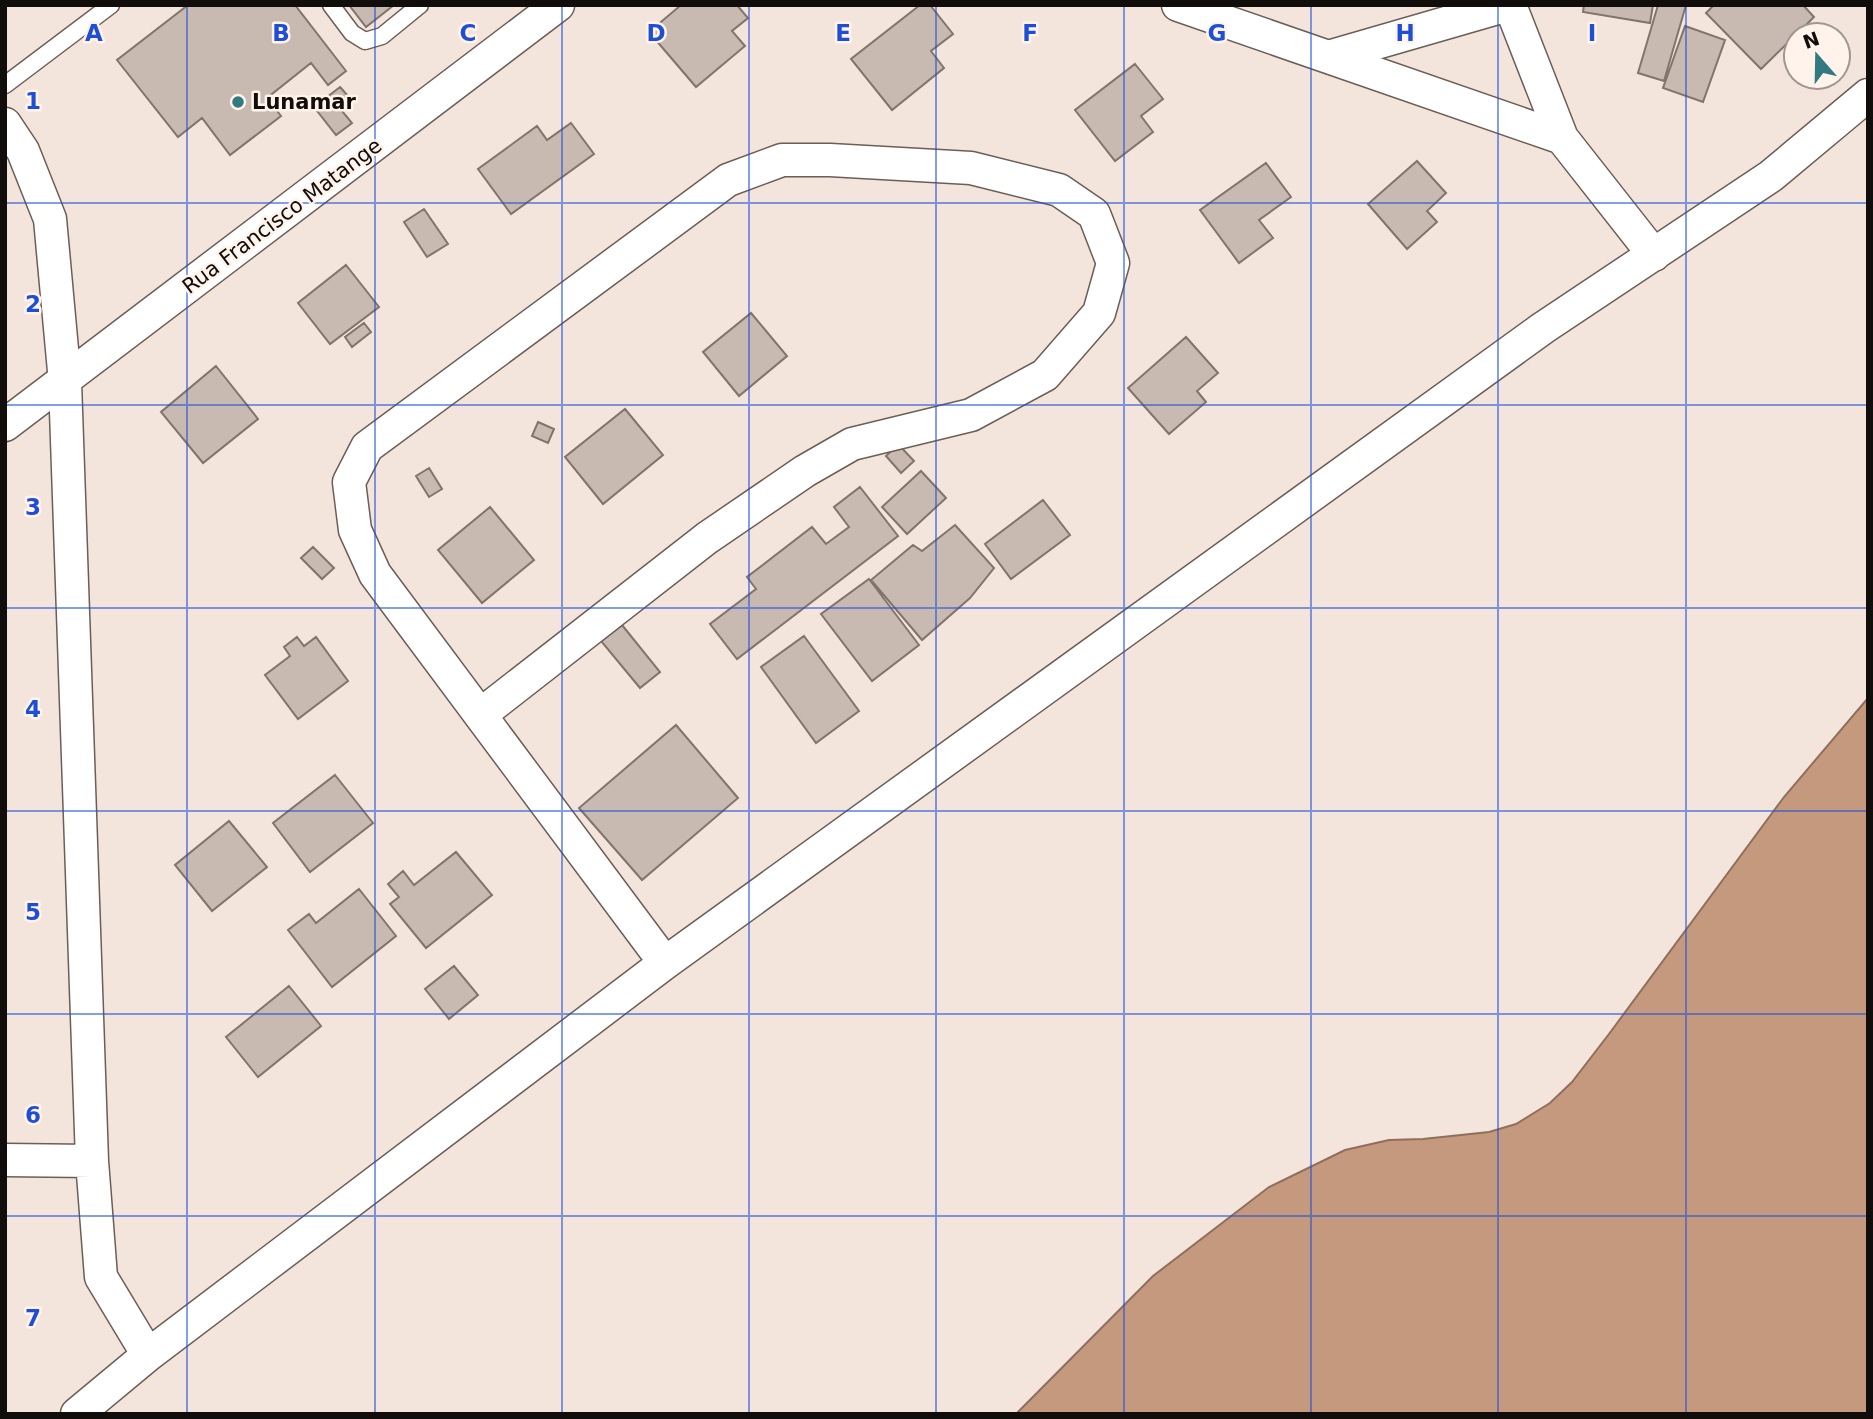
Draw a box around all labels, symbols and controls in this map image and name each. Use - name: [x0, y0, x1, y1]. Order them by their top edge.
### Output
- text: A: [85, 20, 103, 46]
- text: B: [272, 20, 290, 46]
- text: C: [460, 20, 476, 46]
- text: D: [646, 20, 666, 46]
- text: E: [835, 20, 851, 46]
- text: F: [1022, 20, 1038, 46]
- text: G: [1208, 20, 1226, 46]
- text: H: [1395, 20, 1415, 46]
- text: I: [1588, 20, 1596, 46]
- north arrow: [1782, 21, 1852, 91]
- text: N: [1800, 27, 1822, 53]
- text: 1: [25, 88, 41, 114]
- place label: Lunamar: [252, 90, 357, 114]
- marker: Lunamar: [230, 94, 246, 110]
- street label: Rua Francisco Matange: [178, 133, 386, 299]
- text: 2: [25, 291, 41, 317]
- text: 3: [25, 494, 41, 520]
- text: 4: [25, 696, 41, 722]
- text: 5: [25, 899, 41, 925]
- text: 6: [25, 1102, 41, 1128]
- text: 7: [25, 1305, 41, 1331]

